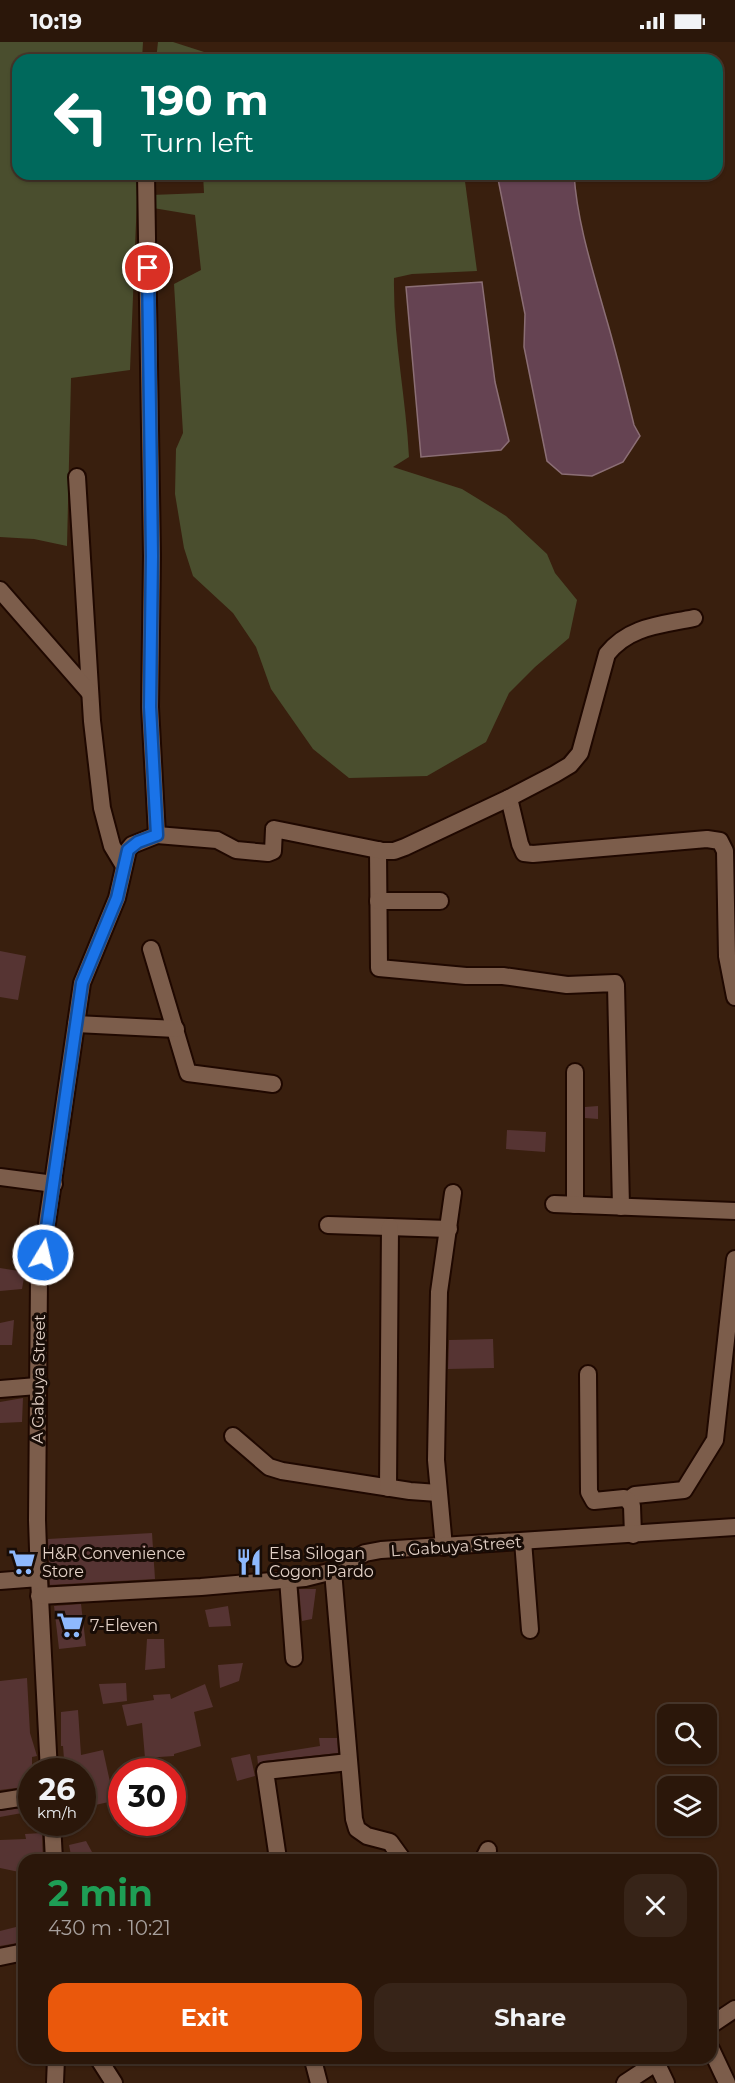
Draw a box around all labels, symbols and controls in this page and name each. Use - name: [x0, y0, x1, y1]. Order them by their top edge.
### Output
- text: 10:19: [30, 8, 82, 35]
- text: 190 m: [141, 74, 269, 126]
- icon: left: [42, 78, 120, 156]
- text: Turn left: [141, 126, 254, 159]
- pin: [122, 242, 173, 293]
- icon: arrive: [131, 251, 164, 284]
- position arrow: [11, 1223, 75, 1287]
- street label: A Gabuya Street: [28, 1314, 49, 1444]
- street label: L. Gabuya Street: [390, 1532, 523, 1561]
- place label: H&R Convenience Store: [42, 1544, 185, 1581]
- place label: Elsa Silogan Cogon Pardo: [269, 1544, 374, 1581]
- supermarket icon: H&R Convenience Store: [7, 1547, 37, 1577]
- restaurant icon: Elsa Silogan Cogon Pardo: [234, 1547, 264, 1577]
- supermarket icon: 7-Eleven: [55, 1610, 85, 1640]
- place label: 7-Eleven: [90, 1616, 158, 1635]
- map controls: [657, 1704, 717, 1836]
- button: search: [657, 1704, 717, 1764]
- speed limit sign: 30: [108, 1758, 186, 1836]
- text: 26: [39, 1771, 75, 1808]
- button: layers: [657, 1776, 717, 1836]
- text: km/h: [37, 1803, 77, 1822]
- text: 2 min: [48, 1871, 153, 1915]
- button: close: [624, 1874, 687, 1937]
- text: 430 m · 10:21: [48, 1916, 171, 1940]
- button: Exit: [48, 1983, 362, 2052]
- button: Share: [374, 1983, 687, 2052]

